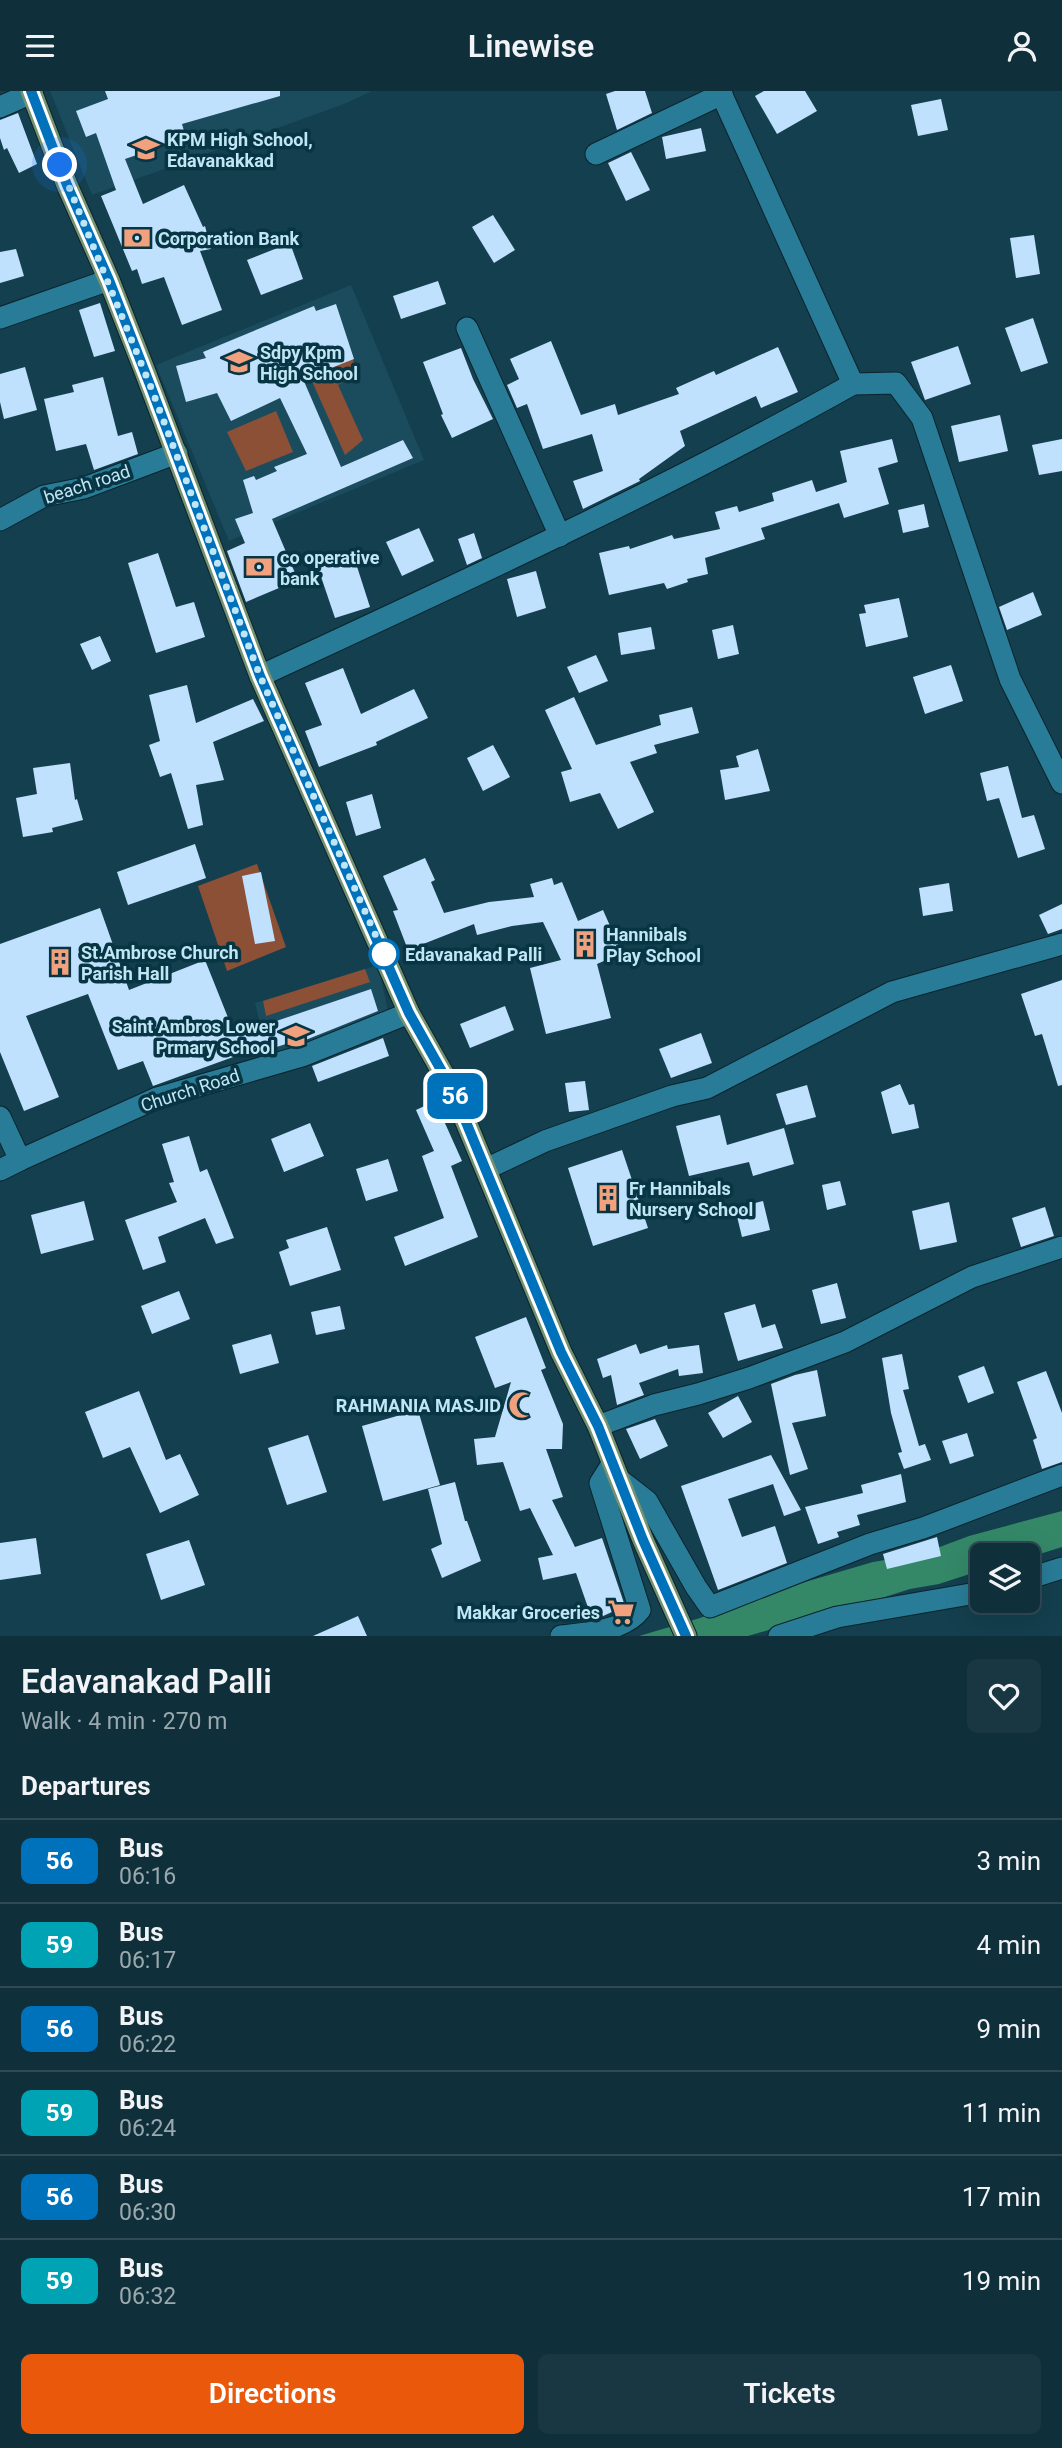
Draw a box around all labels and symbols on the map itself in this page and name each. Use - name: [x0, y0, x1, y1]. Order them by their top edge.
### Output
- place label: KPM High School, Edavanakkad: [167, 129, 313, 171]
- school or university icon: KPM High School, Edavanakkad: [131, 134, 161, 164]
- your location: [42, 147, 77, 182]
- bank icon: Corporation Bank: [122, 223, 152, 253]
- place label: Corporation Bank: [158, 228, 300, 249]
- place label: Sdpy Kpm High School: [260, 342, 358, 384]
- school or university icon: Sdpy Kpm High School: [224, 347, 254, 377]
- street label: beach road: [41, 460, 133, 508]
- place label: co operative bank: [280, 547, 380, 589]
- bank icon: co operative bank: [244, 552, 274, 582]
- place label: Hannibals Play School: [606, 924, 701, 966]
- building icon: Hannibals Play School: [570, 929, 600, 959]
- marker: Edavanakad Palli: [369, 939, 399, 969]
- place label: St.Ambrose Church Parish Hall: [81, 942, 239, 984]
- place label: Edavanakad Palli: [405, 944, 542, 965]
- building icon: St.Ambrose Church Parish Hall: [45, 947, 75, 977]
- place label: Saint Ambros Lower Prmary School: [112, 1016, 275, 1058]
- school or university icon: Saint Ambros Lower Prmary School: [281, 1021, 311, 1051]
- street label: Church Road: [138, 1064, 242, 1116]
- line badge: 56: [424, 1073, 486, 1119]
- place label: Fr Hannibals Nursery School: [629, 1178, 753, 1220]
- building icon: Fr Hannibals Nursery School: [593, 1183, 623, 1213]
- mosque icon: RAHMANIA MASJID: [507, 1390, 537, 1420]
- place label: RAHMANIA MASJID: [336, 1395, 501, 1416]
- supermarket icon: Makkar Groceries: [606, 1597, 636, 1627]
- place label: Makkar Groceries: [457, 1602, 600, 1623]

